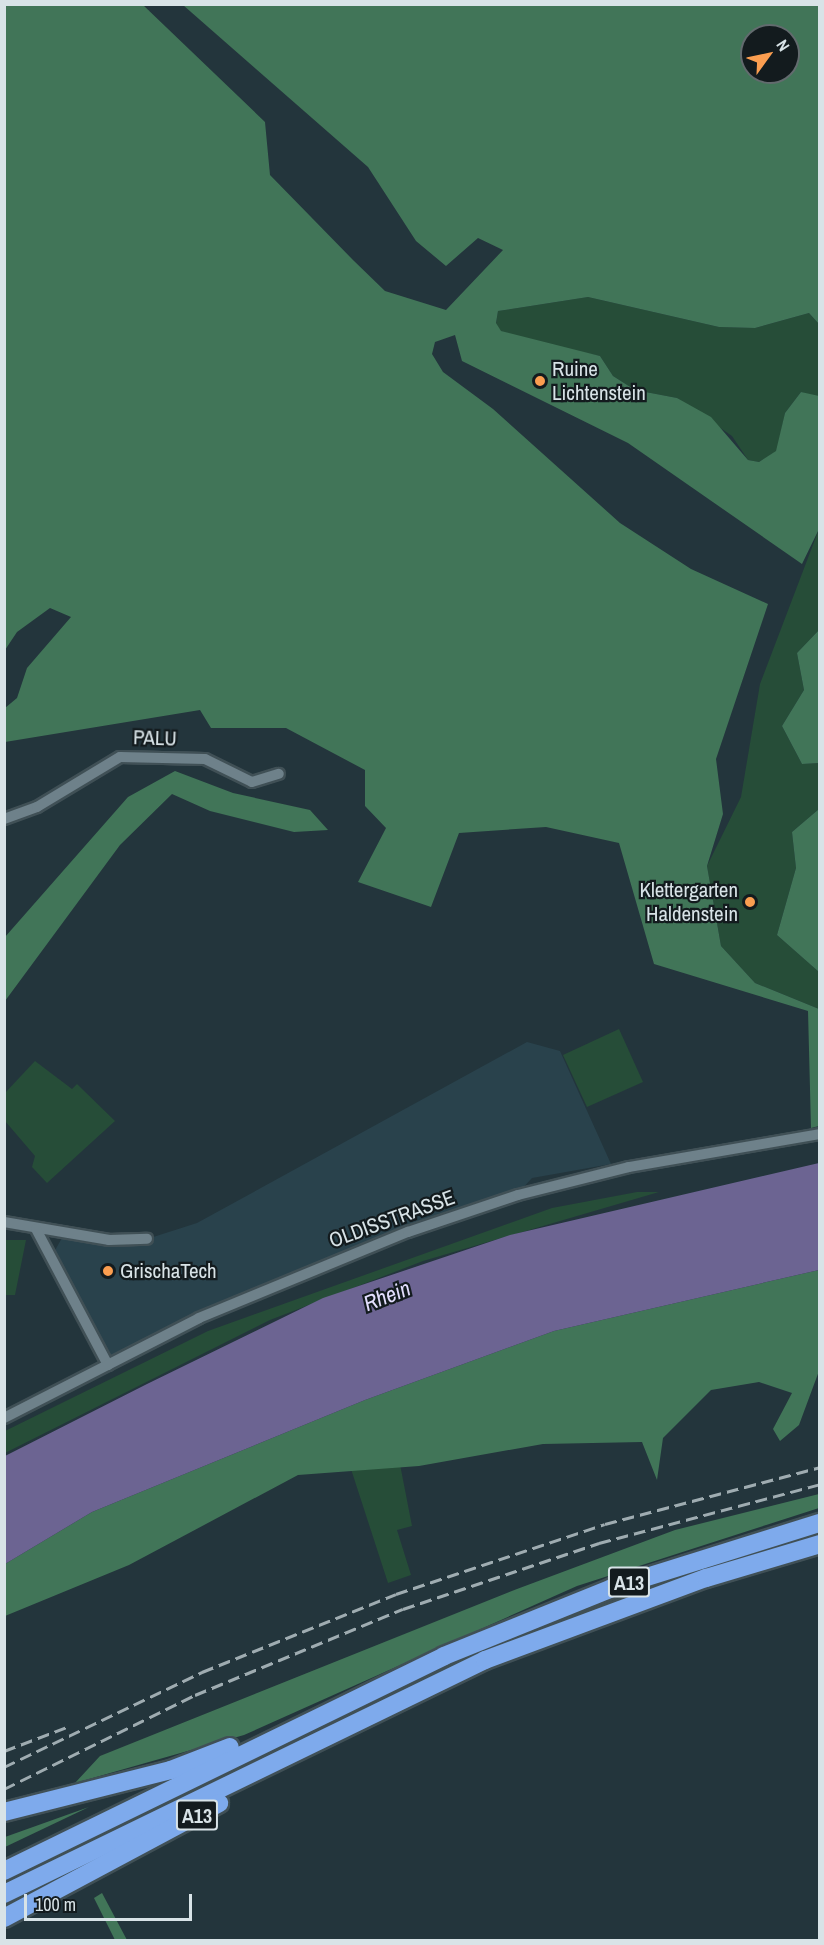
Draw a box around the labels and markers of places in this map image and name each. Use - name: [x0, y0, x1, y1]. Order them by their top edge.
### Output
- place label: Ruine Lichtenstein: [552, 356, 646, 406]
- marker: Ruine Lichtenstein: [533, 374, 547, 388]
- place label: Klettergarten Haldenstein: [639, 877, 738, 927]
- marker: Klettergarten Haldenstein: [743, 895, 757, 909]
- place label: GrischaTech: [120, 1258, 217, 1284]
- marker: GrischaTech: [101, 1264, 115, 1278]

